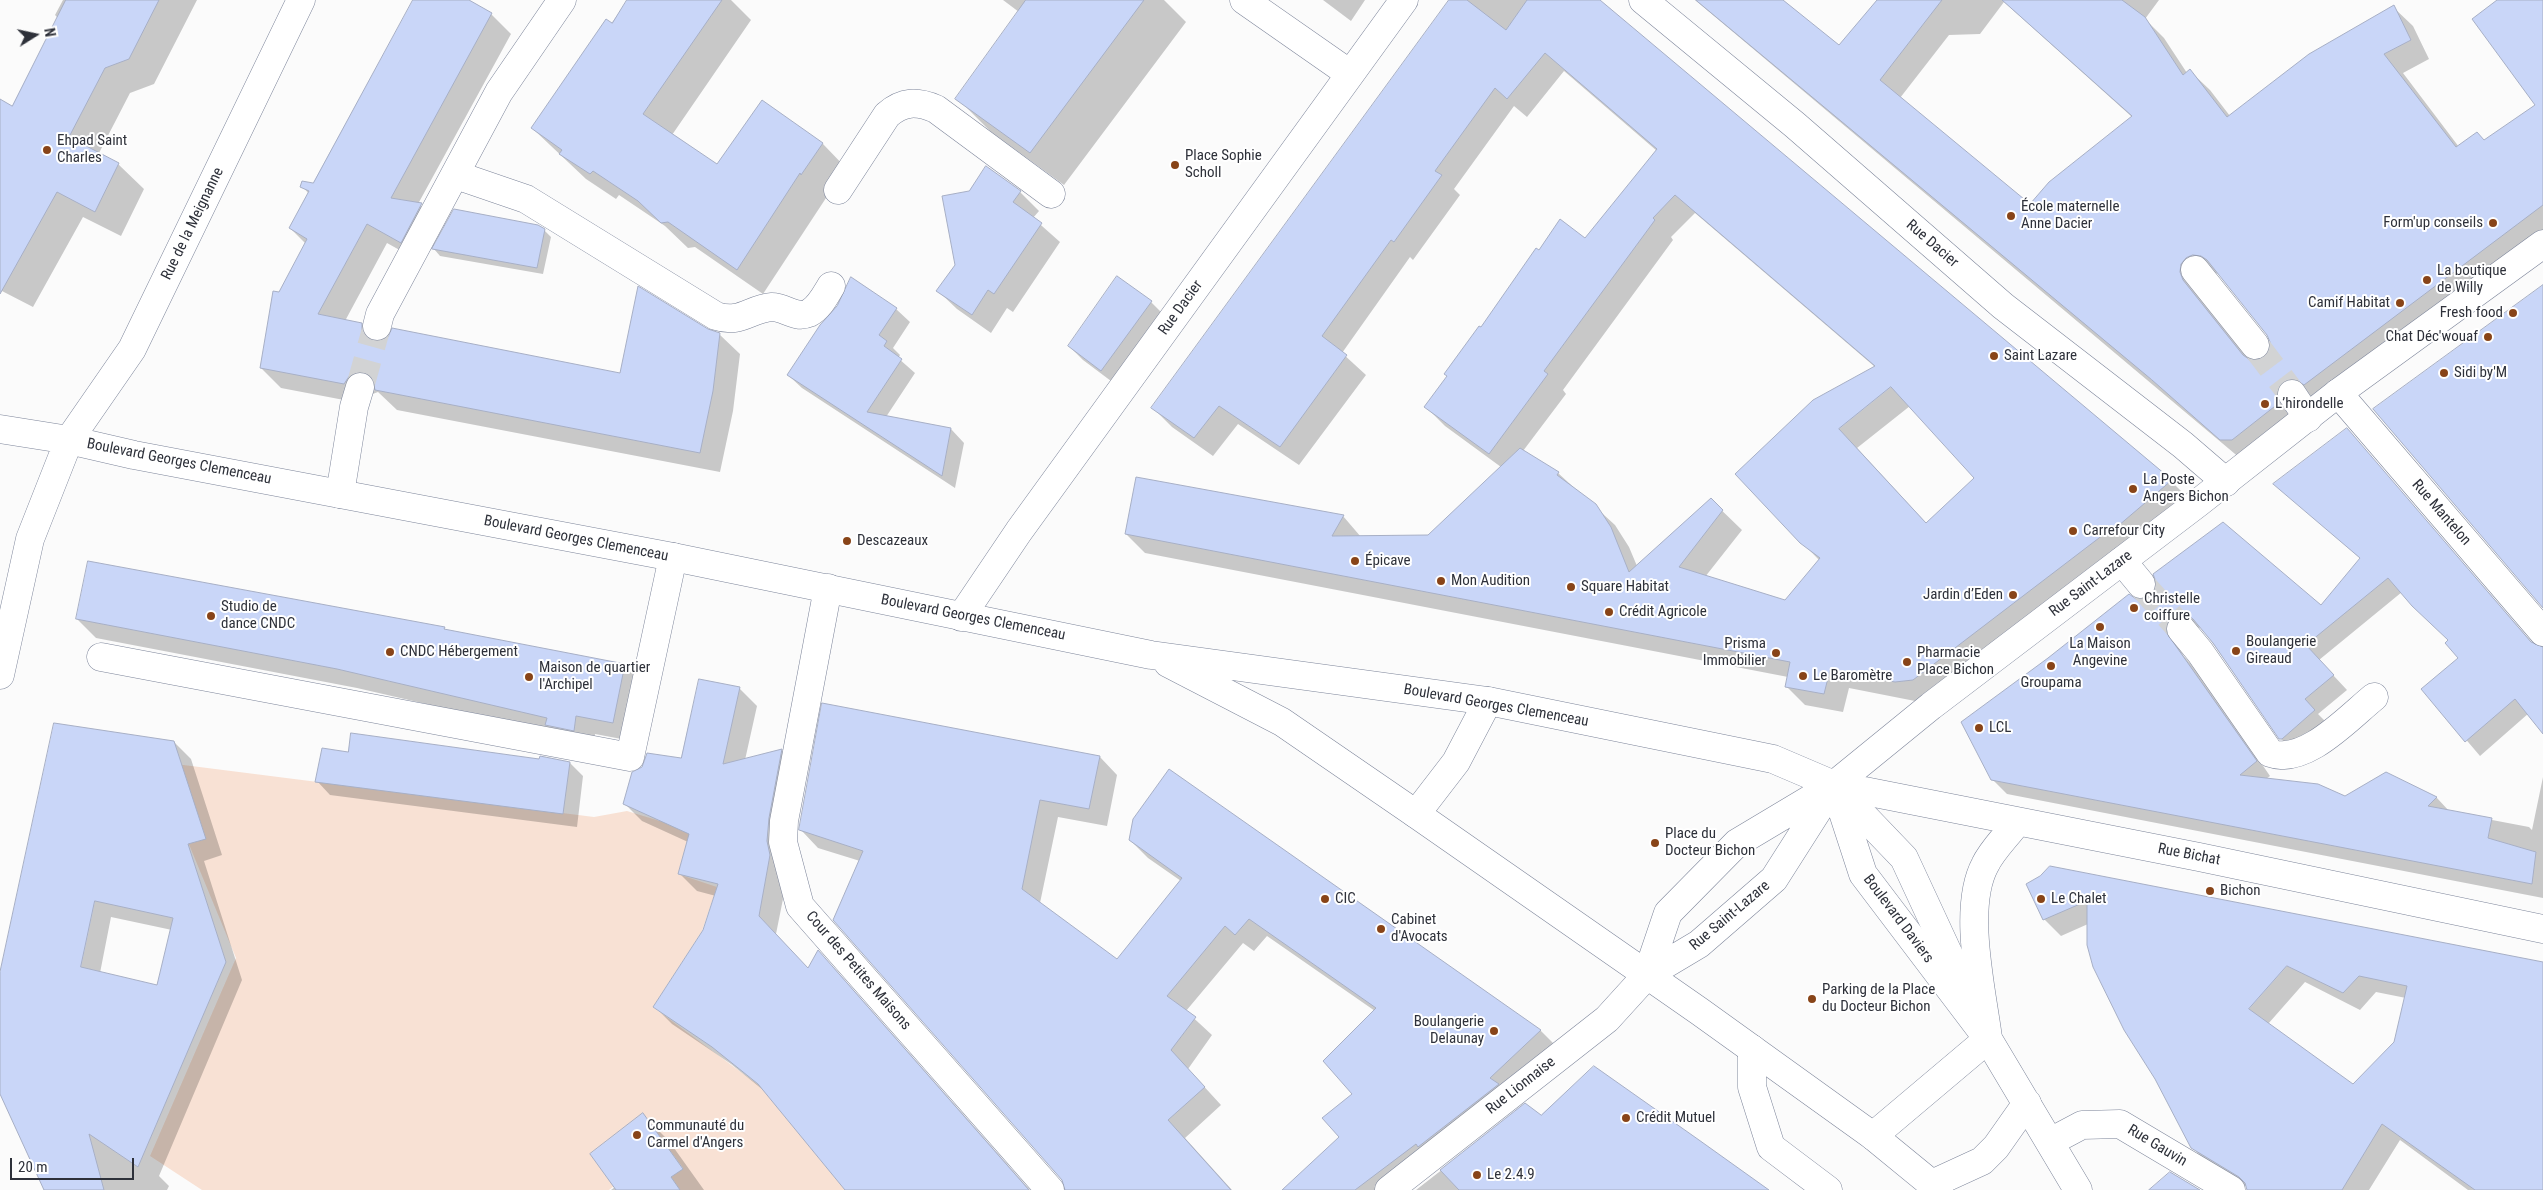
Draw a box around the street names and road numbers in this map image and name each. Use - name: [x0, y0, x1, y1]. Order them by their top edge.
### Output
- street label: Rue de la Meignanne: [158, 165, 228, 283]
- street label: Rue Dacier: [1902, 216, 1962, 272]
- street label: Rue Dacier: [1155, 277, 1207, 339]
- street label: Boulevard Georges Clemenceau: [85, 435, 273, 489]
- street label: Rue Mantelon: [2408, 476, 2474, 550]
- street label: Boulevard Georges Clemenceau: [482, 512, 670, 566]
- street label: Rue Saint-Lazare: [2046, 547, 2136, 621]
- street label: Boulevard Georges Clemenceau: [879, 591, 1067, 645]
- street label: Boulevard Georges Clemenceau: [1402, 681, 1590, 731]
- street label: Rue Bichat: [2156, 840, 2222, 870]
- street label: Boulevard Daviers: [1859, 871, 1937, 967]
- street label: Rue Saint-Lazare: [1686, 877, 1774, 955]
- street label: Cour des Petites Maisons: [802, 908, 914, 1034]
- street label: Rue Lionnaise: [1483, 1053, 1559, 1119]
- street label: Rue Gauvin: [2124, 1121, 2190, 1171]

